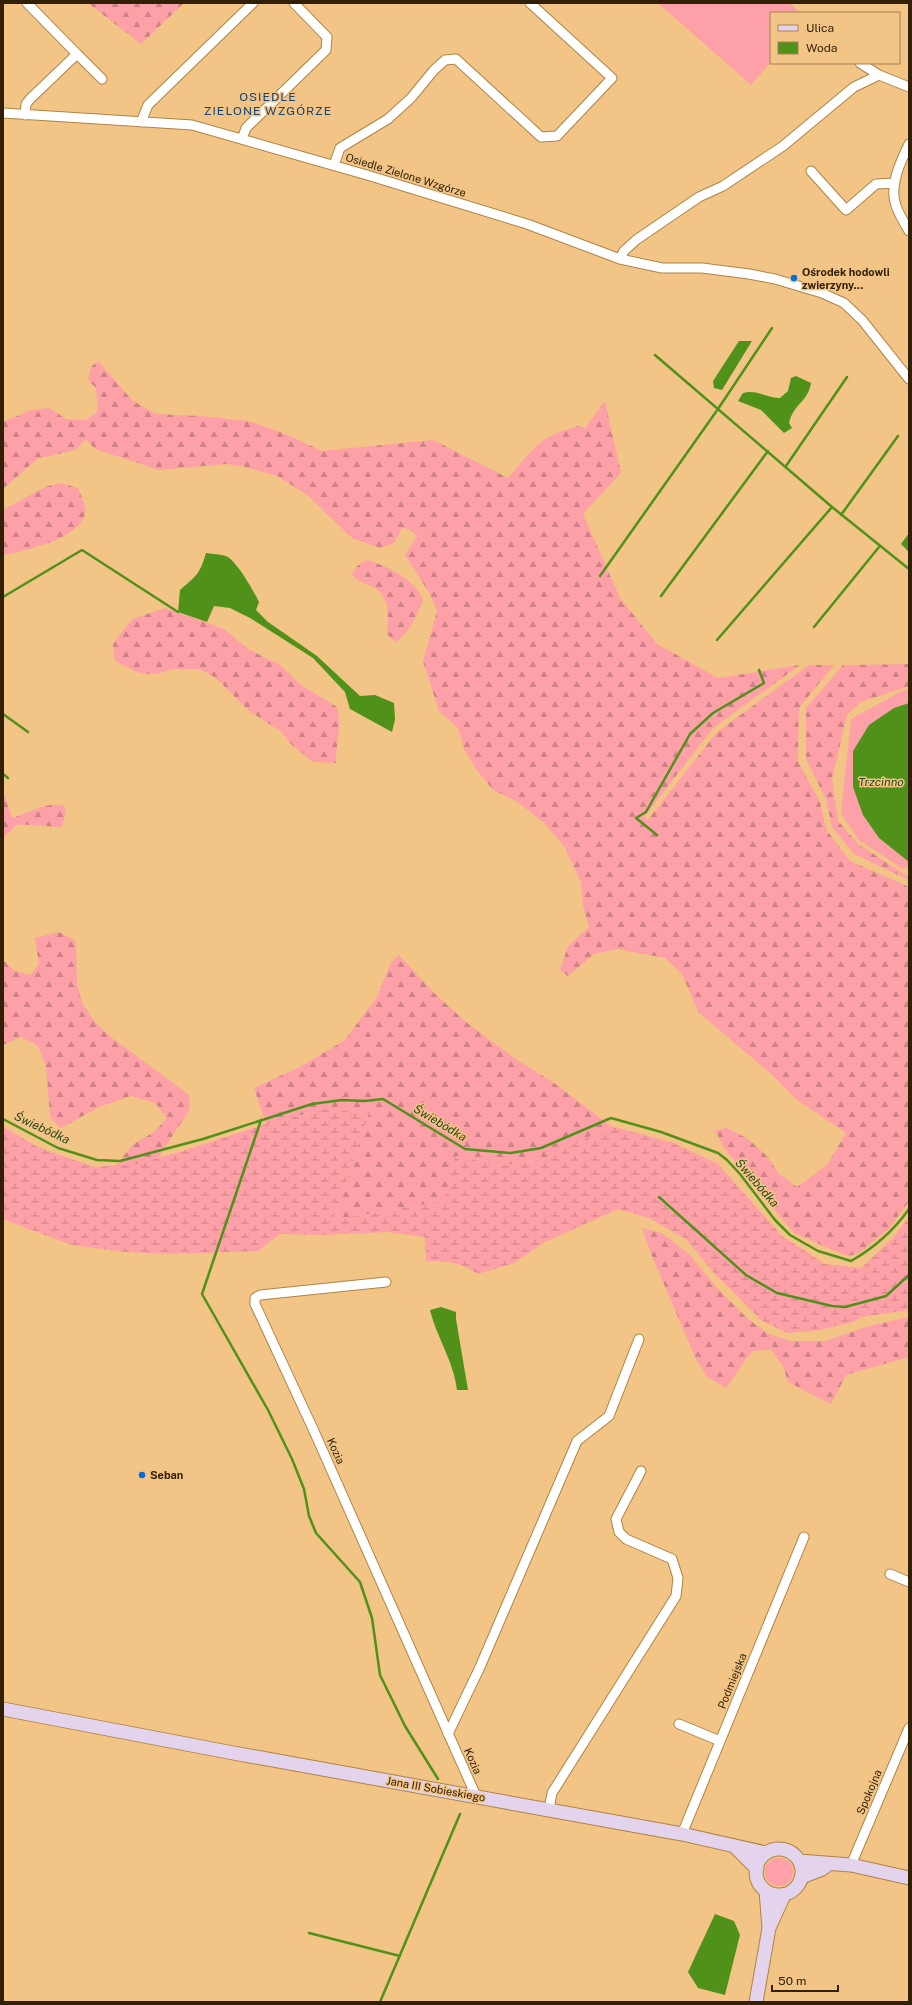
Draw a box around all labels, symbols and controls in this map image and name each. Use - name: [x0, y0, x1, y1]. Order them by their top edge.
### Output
- legend: [770, 12, 900, 64]
- text: Ulica: [806, 21, 834, 35]
- text: Woda: [806, 41, 837, 55]
- district label: OSIEDLE ZIELONE WZGÓRZE: [204, 90, 332, 118]
- street label: Osiedle Zielone Wzgórze: [344, 151, 468, 199]
- place label: Ośrodek hodowli zwierzyny...: [802, 266, 890, 291]
- marker: Ośrodek hodowli zwierzyny...: [789, 273, 799, 283]
- water label: Trzcinno: [858, 775, 904, 789]
- water label: Świebódka: [411, 1102, 469, 1144]
- water label: Świebódka: [12, 1109, 72, 1147]
- water label: Świebódka: [732, 1156, 782, 1210]
- street label: Kozia: [325, 1436, 347, 1466]
- place label: Seban: [150, 1469, 183, 1481]
- marker: Seban: [137, 1470, 147, 1480]
- street label: Podmiejska: [715, 1651, 749, 1711]
- street label: Kozia: [462, 1746, 484, 1776]
- street label: Spokojna: [854, 1768, 884, 1816]
- street label: Jana III Sobieskiego: [386, 1774, 486, 1804]
- scale bar: [772, 1967, 838, 1993]
- text: 50 m: [778, 1974, 806, 1988]

